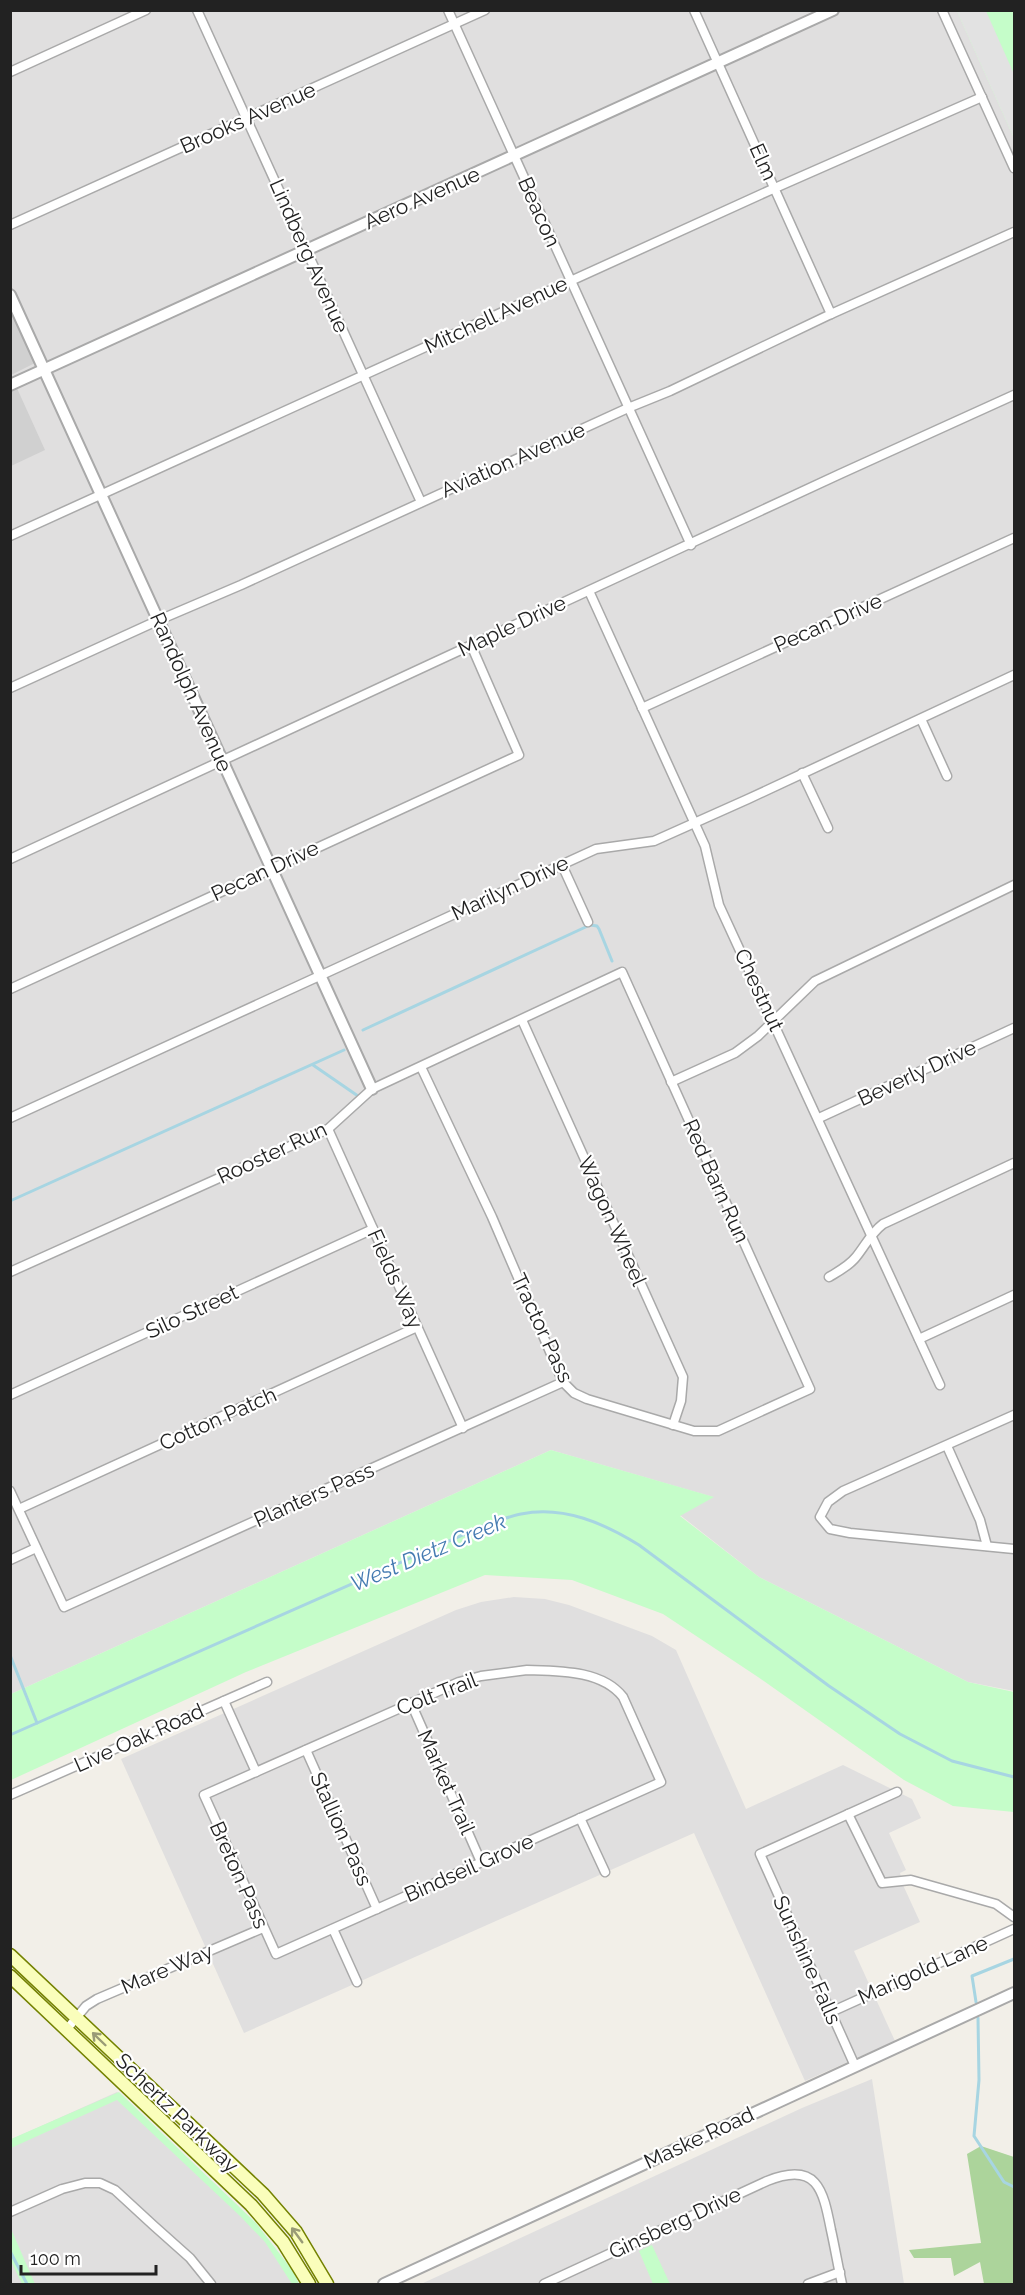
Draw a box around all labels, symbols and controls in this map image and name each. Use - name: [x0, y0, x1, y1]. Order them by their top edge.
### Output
- street label: Brooks Avenue: [176, 76, 319, 159]
- street label: Elm: [744, 139, 783, 184]
- street label: Aero Avenue: [360, 161, 484, 234]
- street label: Beacon: [513, 173, 566, 251]
- street label: Lindberg Avenue: [264, 175, 355, 337]
- street label: Mitchell Avenue: [420, 270, 571, 359]
- street label: Aviation Avenue: [437, 417, 589, 503]
- street label: Pecan Drive: [770, 588, 886, 658]
- street label: Maple Drive: [454, 590, 570, 661]
- street label: Randolph Avenue: [145, 608, 238, 775]
- street label: Pecan Drive: [207, 835, 323, 906]
- street label: Marilyn Drive: [447, 850, 572, 926]
- street label: Chestnut: [730, 945, 789, 1035]
- street label: Beverly Drive: [853, 1034, 980, 1111]
- street label: Red Barn Run: [678, 1115, 755, 1247]
- street label: Rooster Run: [213, 1116, 331, 1189]
- street label: Wagon Wheel: [573, 1152, 652, 1290]
- street label: Fields Way: [362, 1225, 428, 1332]
- street label: Tractor Pass: [506, 1269, 579, 1386]
- street label: Silo Street: [142, 1279, 242, 1344]
- street label: Cotton Patch: [155, 1382, 280, 1456]
- street label: Planters Pass: [250, 1457, 378, 1532]
- water label: West Dietz Creek: [346, 1507, 510, 1597]
- street label: Colt Trail: [393, 1667, 481, 1720]
- street label: Live Oak Road: [70, 1698, 208, 1777]
- street label: Market Trail: [412, 1726, 481, 1838]
- street label: Stallion Pass: [305, 1768, 378, 1890]
- street label: Breton Pass: [205, 1817, 274, 1932]
- street label: Bindseil Grove: [400, 1828, 537, 1907]
- street label: Sunshine Falls: [768, 1892, 847, 2028]
- street label: Marigold Lane: [854, 1930, 992, 2009]
- street label: Mare Way: [117, 1938, 216, 1999]
- one-way arrow: [91, 2031, 106, 2046]
- street label: Schertz Parkway: [111, 2048, 244, 2178]
- street label: Maske Road: [640, 2101, 758, 2174]
- street label: Ginsberg Drive: [605, 2181, 745, 2264]
- one-way arrow: [291, 2227, 303, 2243]
- scale bar: [21, 2238, 156, 2276]
- text: 100 m: [30, 2248, 81, 2269]

